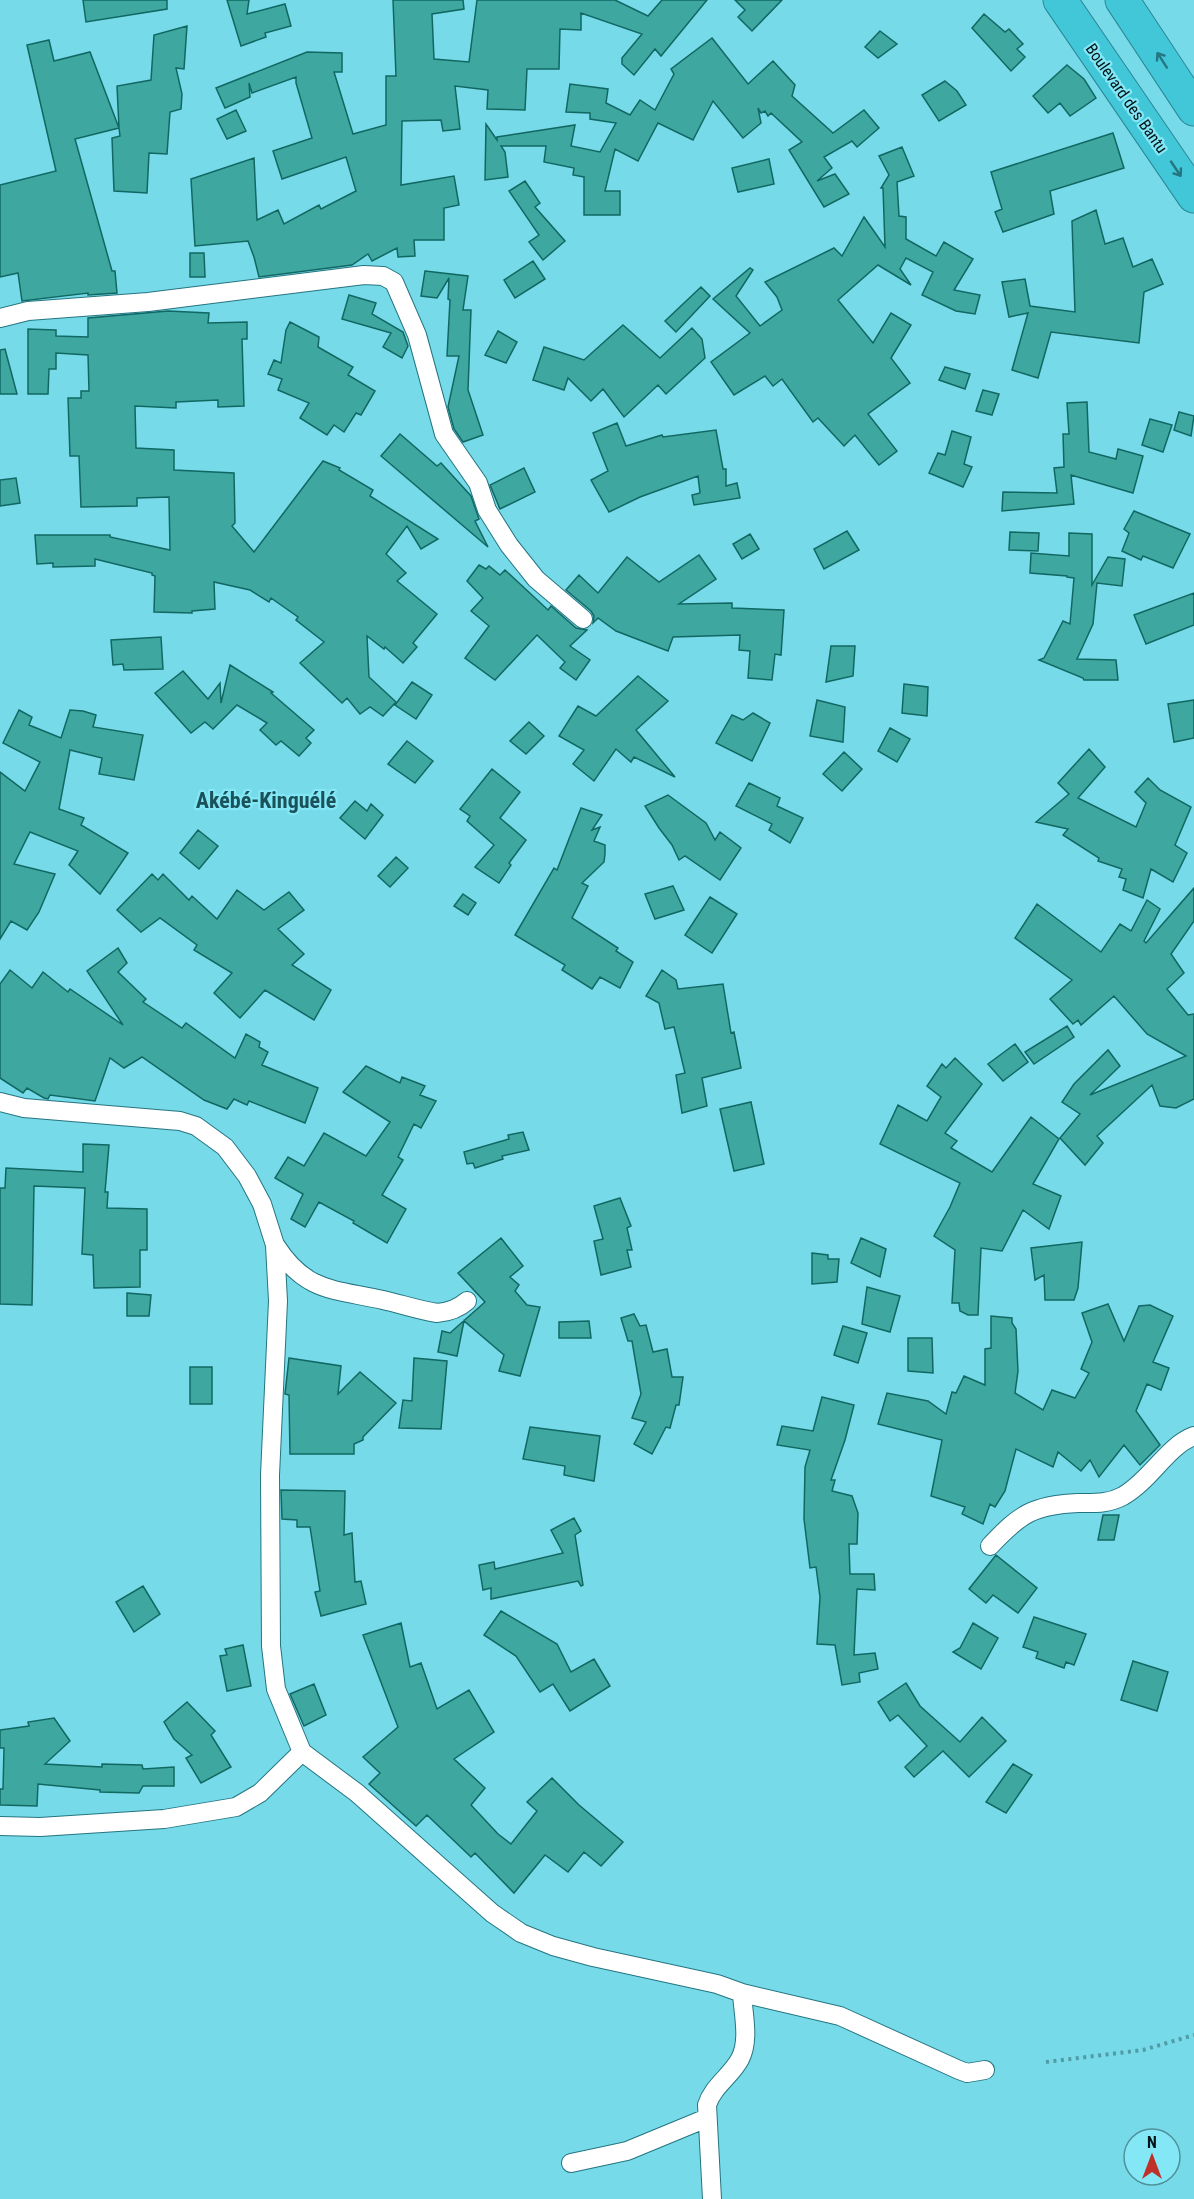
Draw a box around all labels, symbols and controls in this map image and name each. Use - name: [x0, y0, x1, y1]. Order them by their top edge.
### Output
- street label: Boulevard des Bantu: [1082, 40, 1171, 157]
- one-way arrow: [1156, 52, 1168, 69]
- one-way arrow: [1170, 161, 1182, 177]
- district label: Akébé-Kinguélé: [196, 788, 336, 813]
- north arrow: [1122, 2127, 1182, 2187]
- text: N: [1147, 2133, 1157, 2152]

